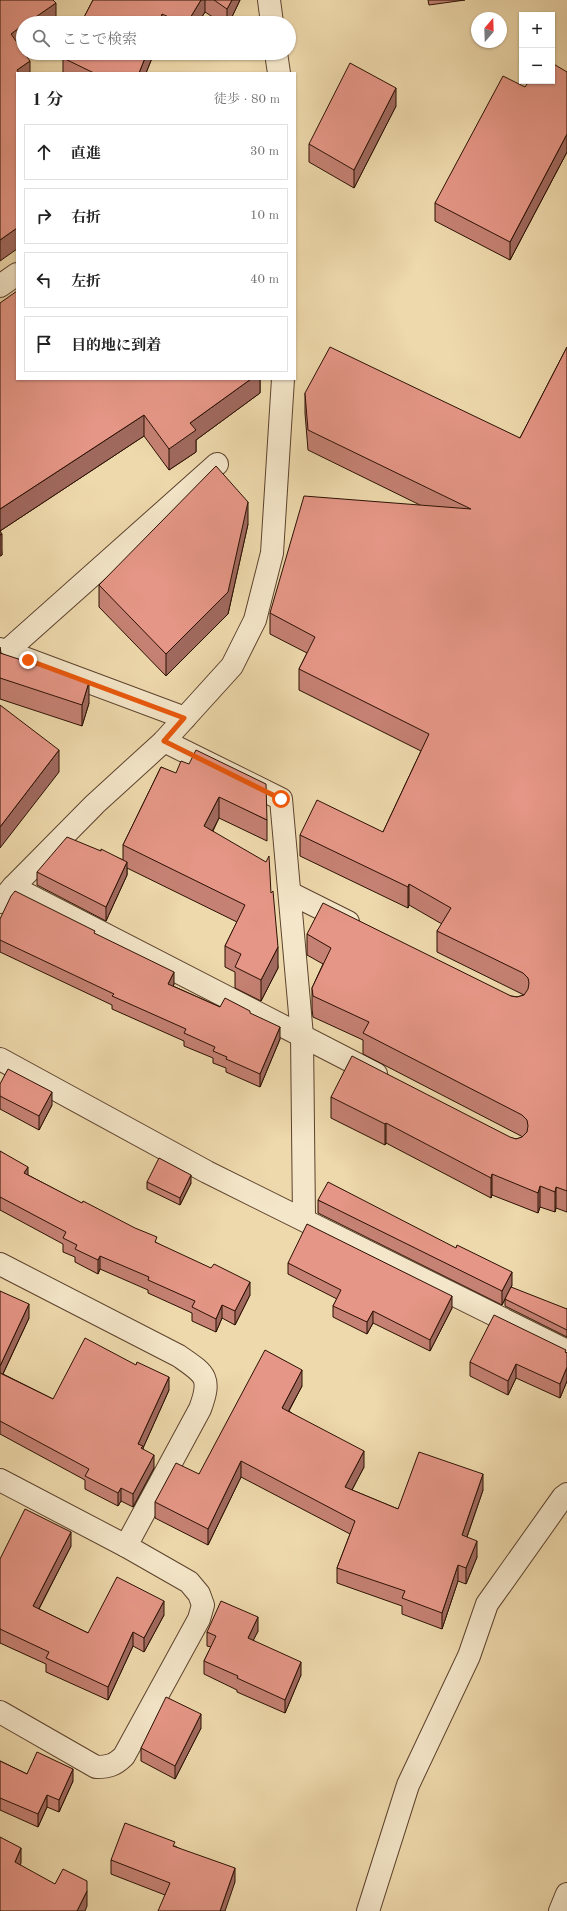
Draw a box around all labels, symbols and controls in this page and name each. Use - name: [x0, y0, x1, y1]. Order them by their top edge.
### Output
- north arrow: [471, 12, 507, 48]
- map controls: [519, 12, 555, 84]
- button: +: [519, 12, 555, 48]
- search box: [16, 16, 296, 60]
- icon: search: [30, 27, 52, 49]
- text: ここで検索: [62, 33, 137, 48]
- button: −: [519, 48, 555, 84]
- text: 1 分: [32, 92, 64, 109]
- text: 徒歩 · 80 m: [214, 93, 280, 106]
- icon: ahead: [33, 141, 55, 163]
- text: 30 m: [250, 145, 279, 158]
- text: 直進: [71, 147, 101, 162]
- icon: right: [33, 205, 55, 227]
- text: 10 m: [250, 209, 279, 222]
- text: 右折: [71, 211, 101, 226]
- icon: left: [33, 269, 55, 291]
- text: 40 m: [250, 273, 279, 286]
- text: 左折: [71, 275, 101, 290]
- icon: arrive: [33, 333, 55, 355]
- text: 目的地に到着: [71, 339, 161, 354]
- route end: [19, 651, 37, 669]
- route start: [272, 790, 290, 808]

